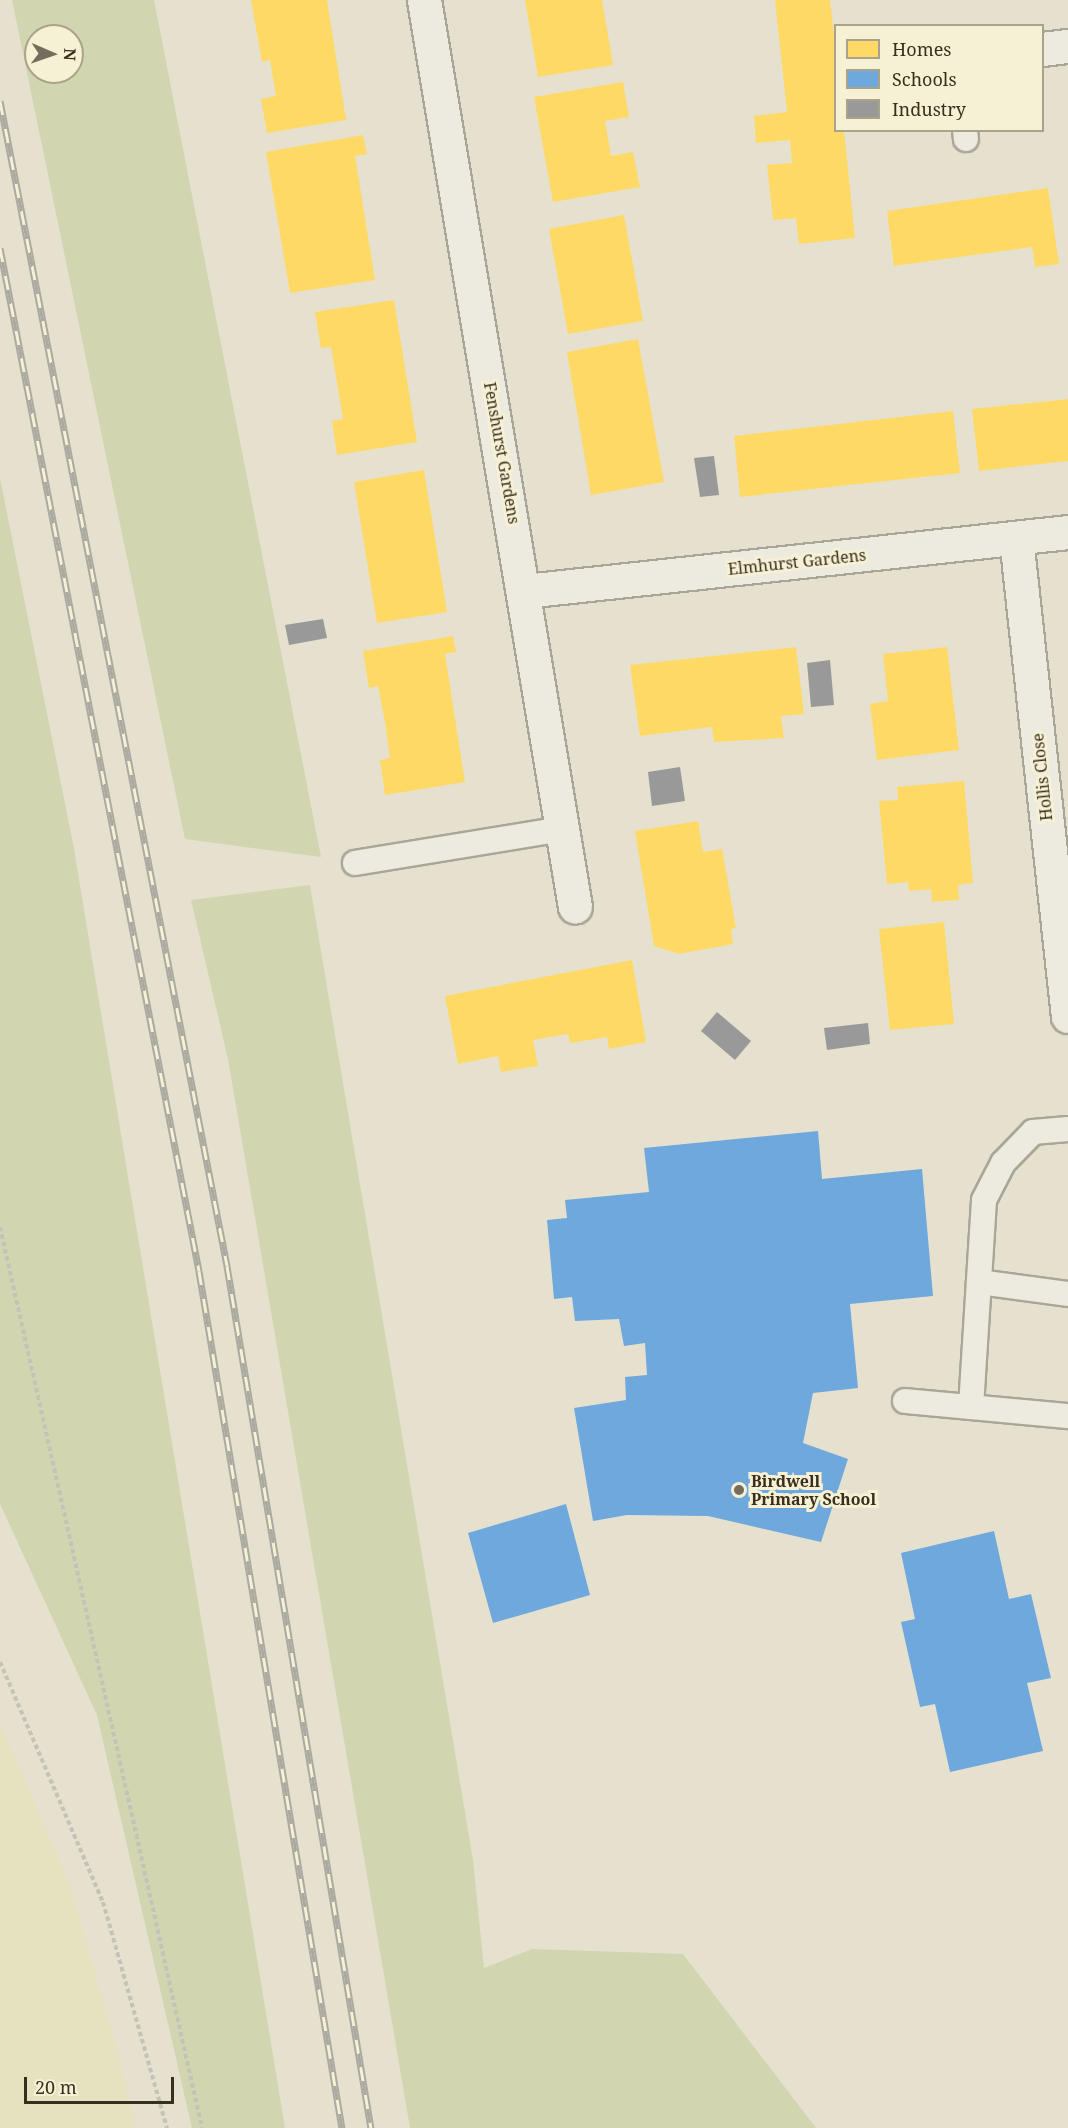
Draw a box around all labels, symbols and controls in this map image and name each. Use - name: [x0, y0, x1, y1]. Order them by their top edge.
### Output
- north arrow: [24, 24, 84, 84]
- legend: [834, 24, 1044, 132]
- text: Homes: [892, 37, 951, 61]
- text: N: [59, 48, 81, 61]
- text: Schools: [892, 67, 957, 91]
- text: Industry: [892, 97, 966, 121]
- street label: Fenshurst Gardens: [480, 381, 524, 525]
- street label: Elmhurst Gardens: [727, 545, 867, 579]
- street label: Hollis Close: [1028, 732, 1056, 822]
- place label: Birdwell Primary School: [751, 1471, 876, 1509]
- marker: Birdwell Primary School: [732, 1483, 746, 1497]
- scale bar: [27, 2065, 177, 2103]
- text: 20 m: [35, 2075, 77, 2099]

